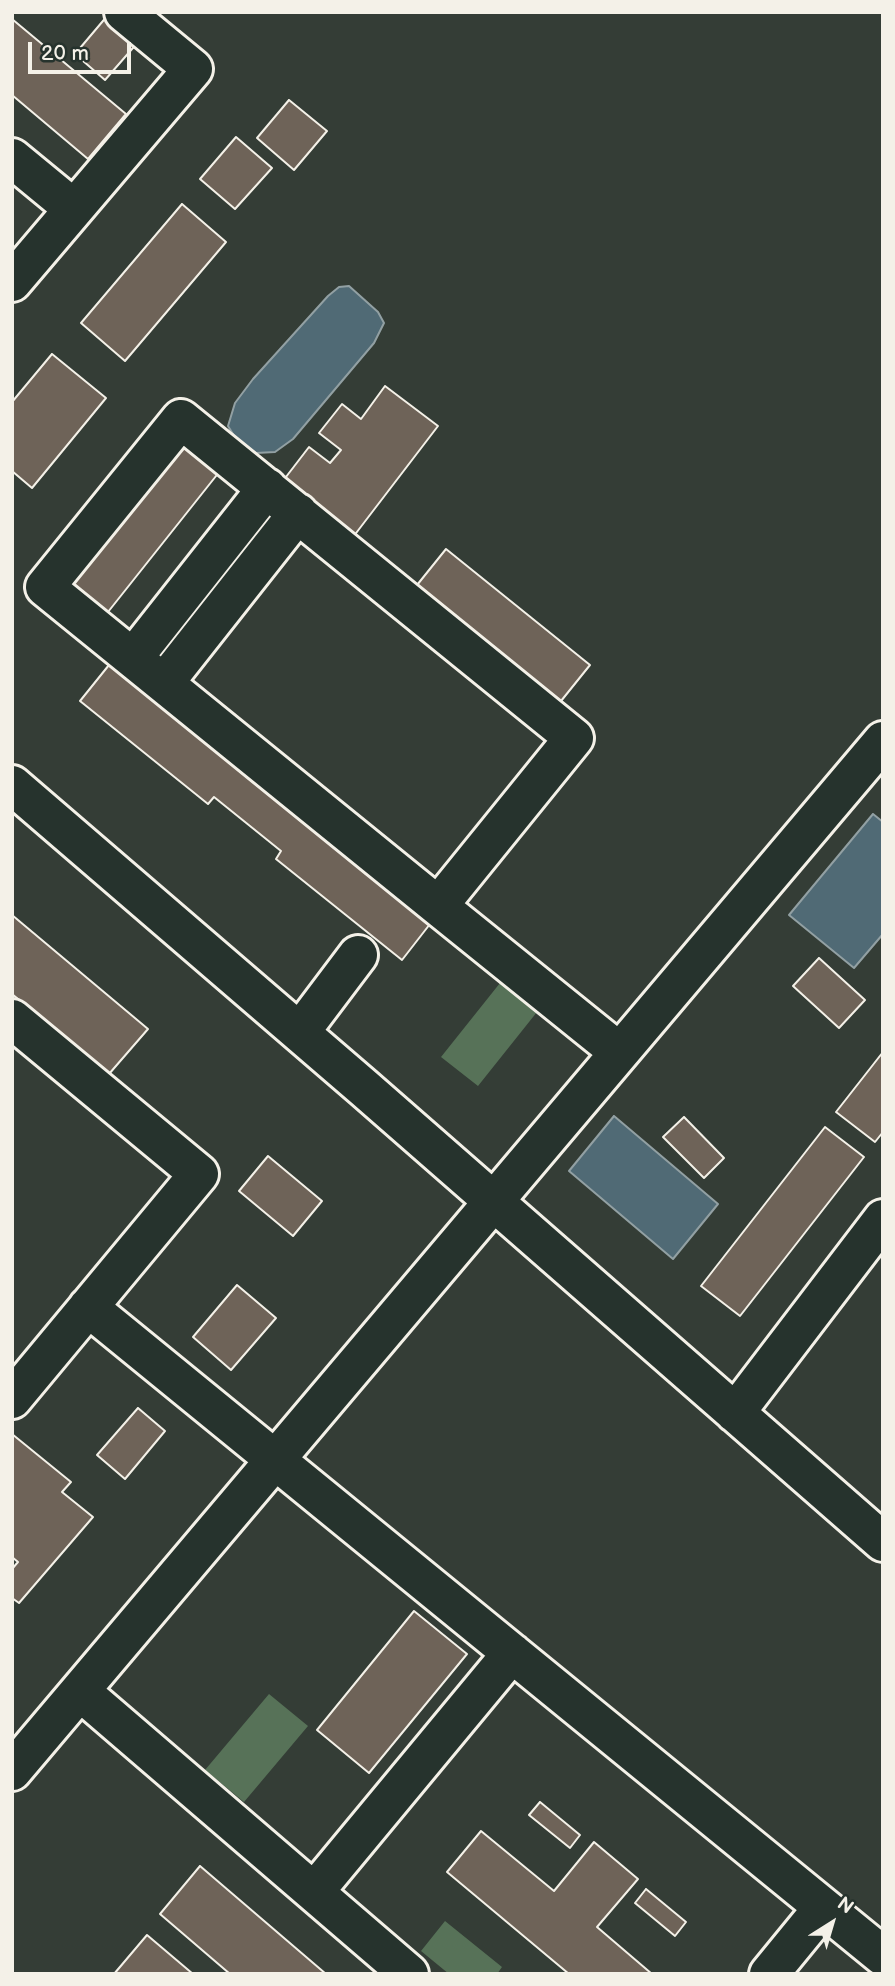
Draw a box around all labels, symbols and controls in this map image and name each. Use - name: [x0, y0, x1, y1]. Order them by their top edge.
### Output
- scale bar: [32, 28, 135, 72]
- text: 20 m: [41, 41, 89, 66]
- north arrow: [797, 1888, 867, 1958]
- text: N: [832, 1892, 858, 1919]

